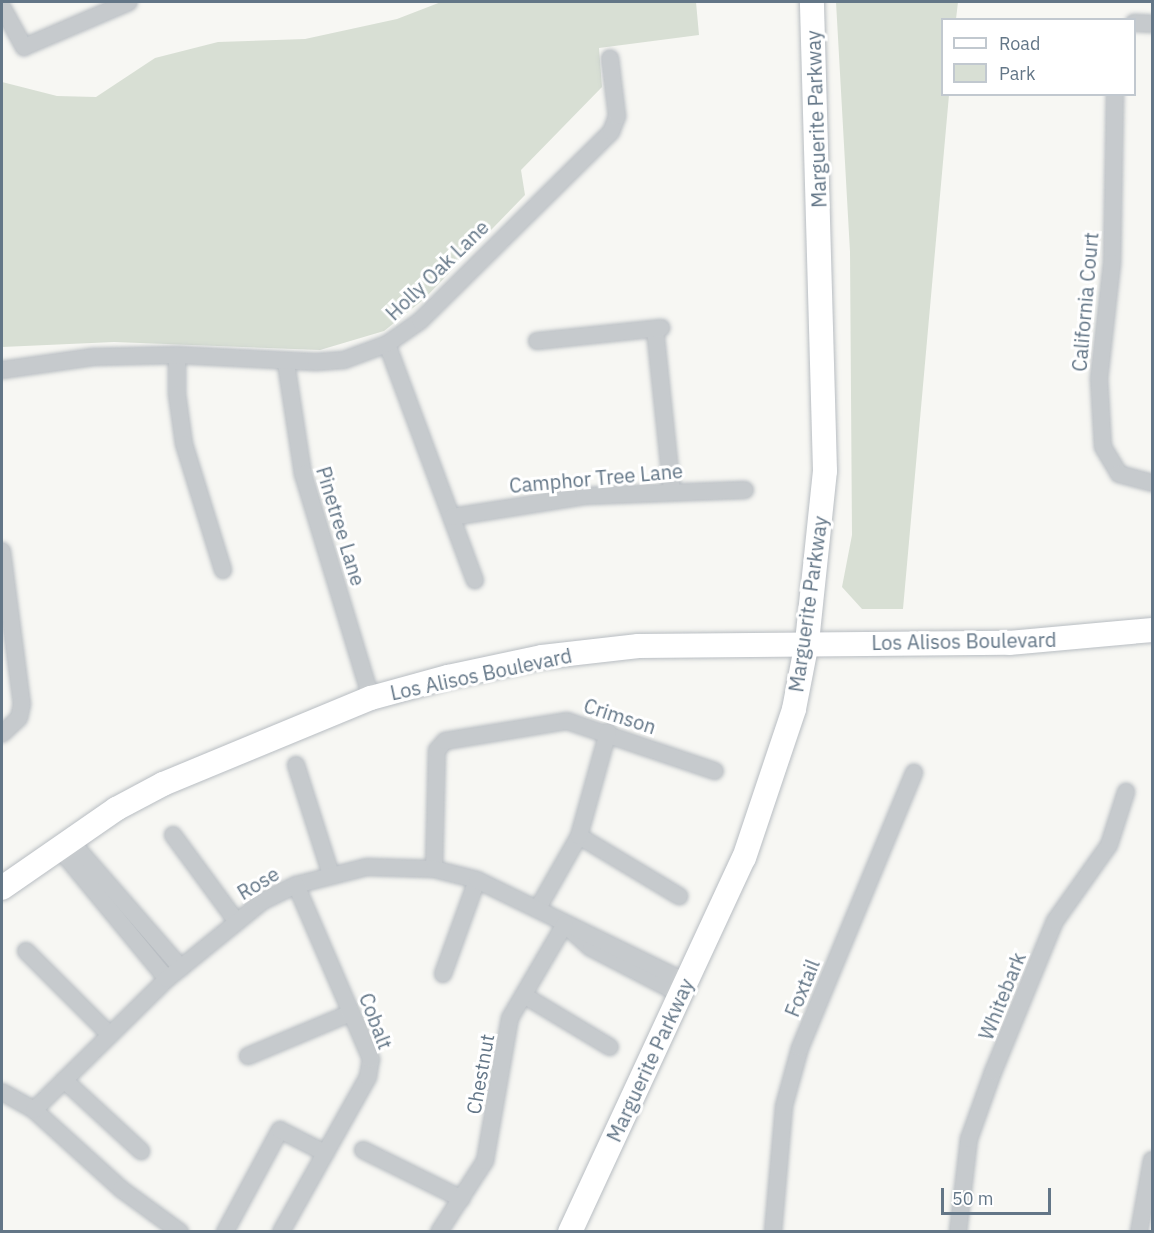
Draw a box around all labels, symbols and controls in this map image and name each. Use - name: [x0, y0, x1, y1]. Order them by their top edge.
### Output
- legend: [941, 18, 1136, 96]
- street label: Marguerite Parkway: [801, 30, 831, 208]
- text: Road: [999, 32, 1040, 55]
- text: Park: [999, 62, 1035, 85]
- street label: Holly Oak Lane: [381, 215, 493, 325]
- street label: California Court: [1067, 231, 1103, 373]
- street label: Camphor Tree Lane: [508, 458, 684, 498]
- street label: Pinetree Lane: [311, 463, 371, 589]
- street label: Marguerite Parkway: [784, 514, 832, 694]
- street label: Los Alisos Boulevard: [871, 627, 1057, 655]
- street label: Los Alisos Boulevard: [388, 643, 574, 705]
- street label: Crimson: [581, 693, 659, 739]
- street label: Rose: [233, 861, 283, 905]
- street label: Whitebark: [974, 949, 1030, 1043]
- street label: Foxtail: [780, 956, 824, 1020]
- street label: Marguerite Parkway: [602, 974, 698, 1146]
- street label: Cobalt: [354, 990, 398, 1052]
- street label: Chestnut: [461, 1032, 499, 1116]
- scale bar: [944, 1176, 1054, 1214]
- text: 50 m: [952, 1187, 994, 1210]

